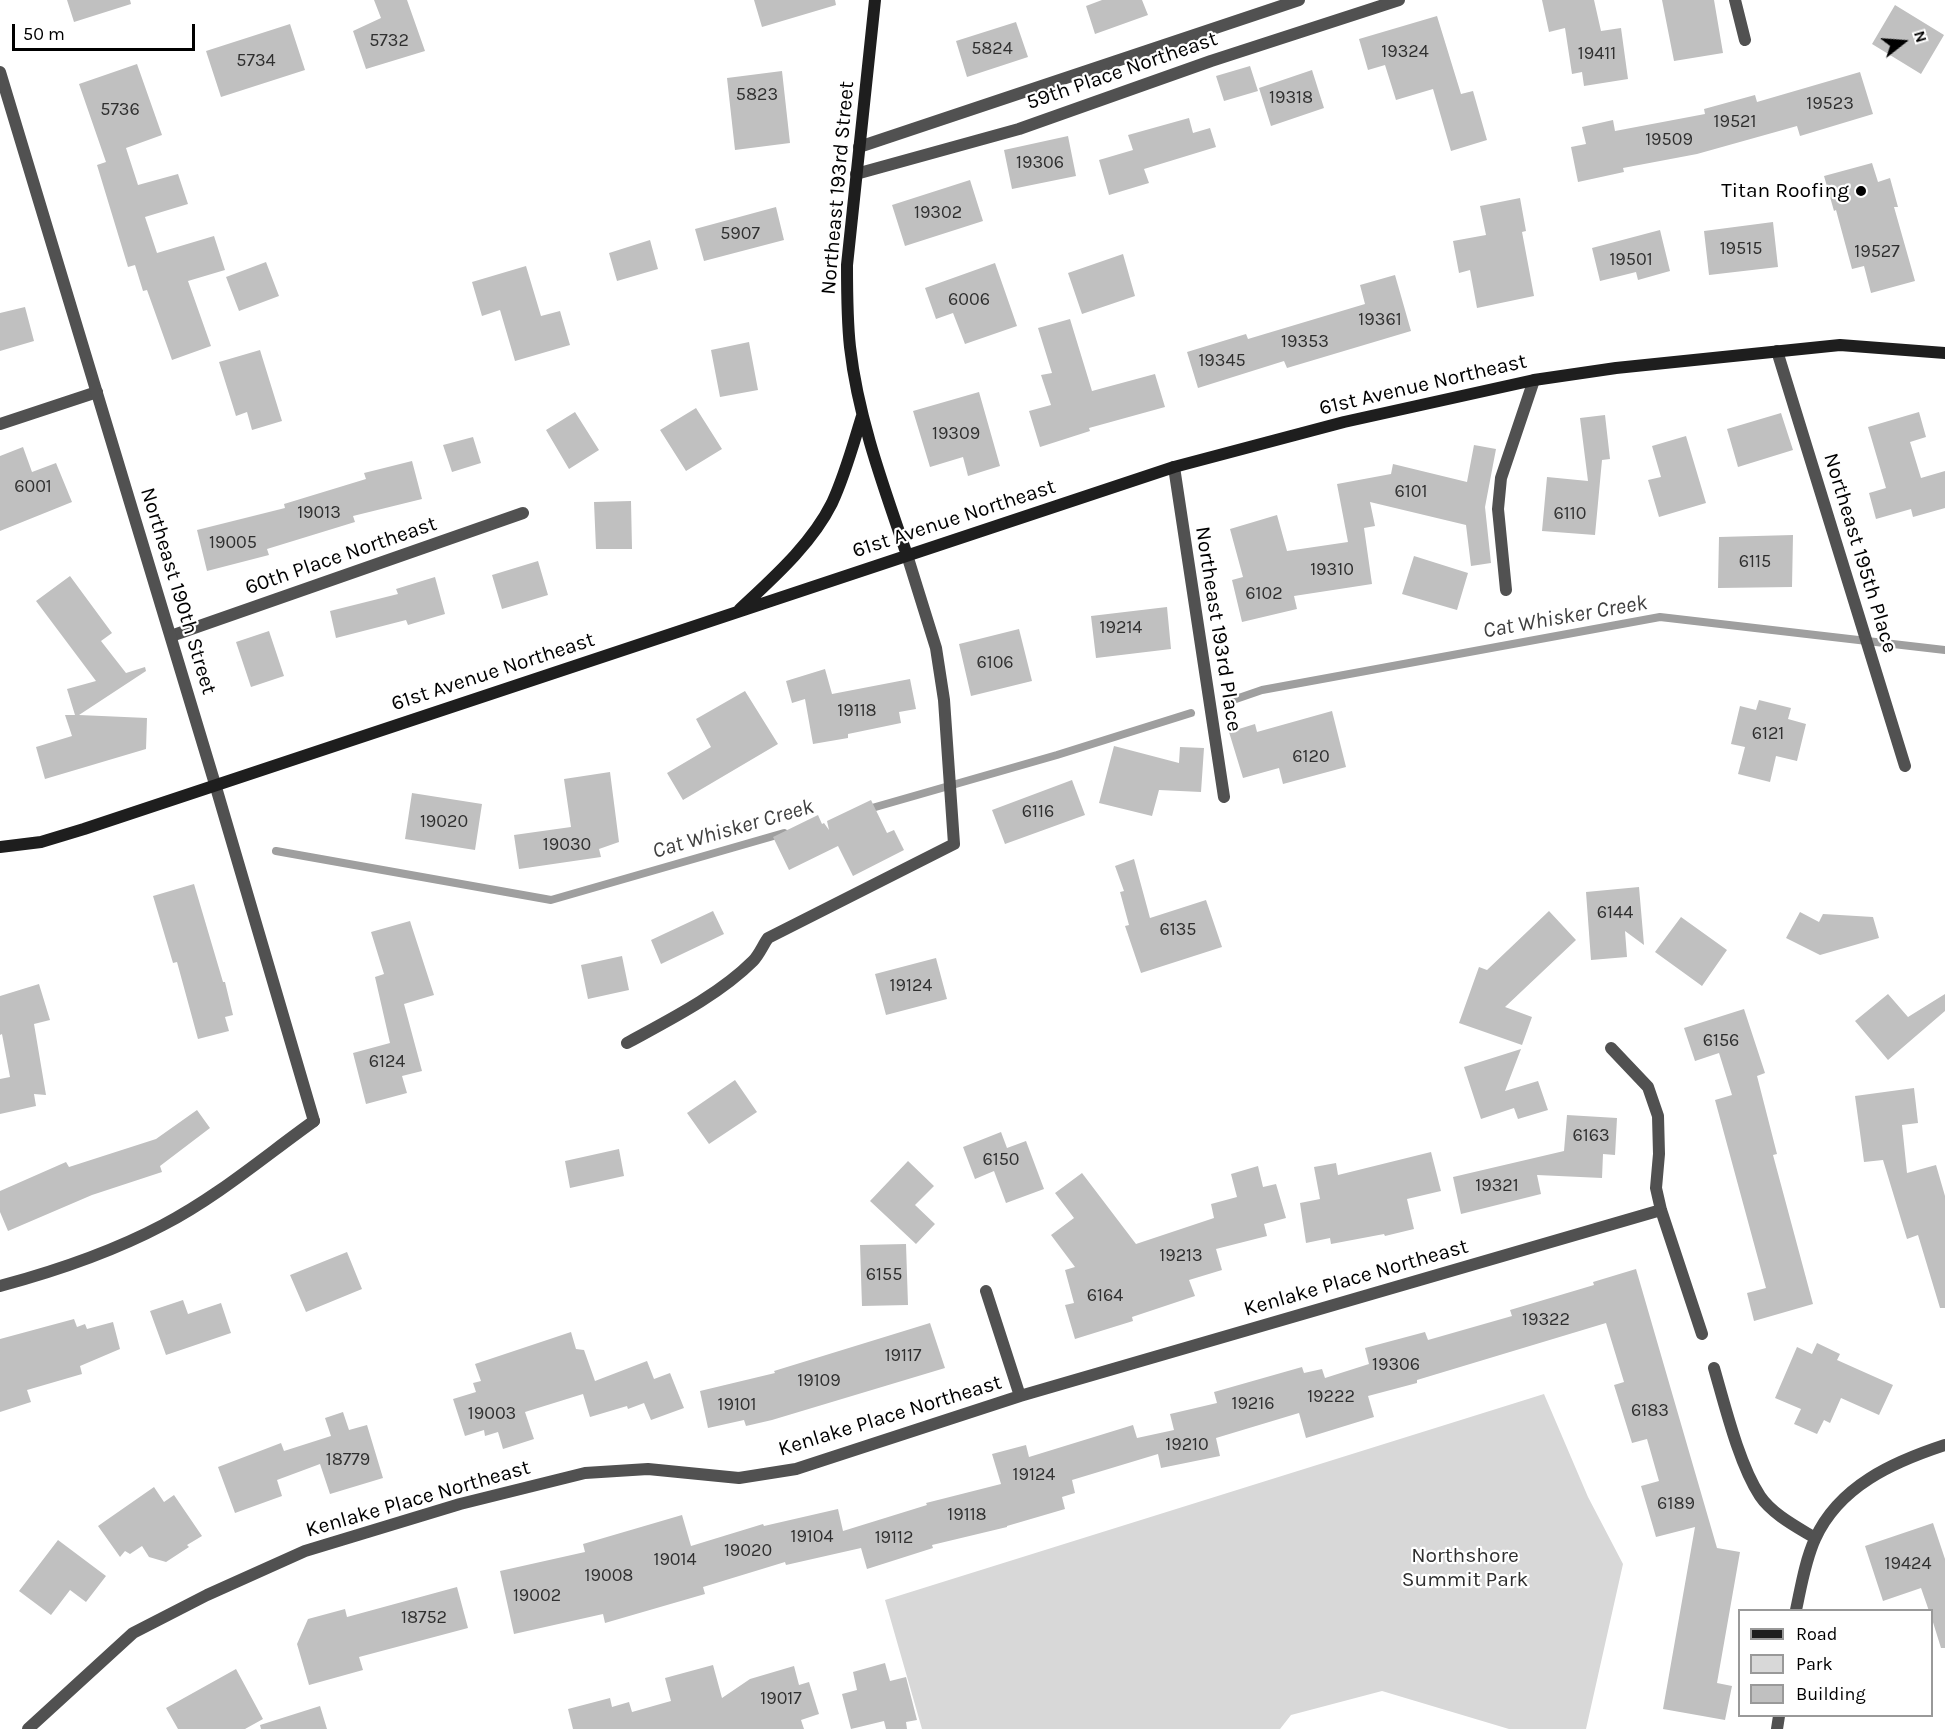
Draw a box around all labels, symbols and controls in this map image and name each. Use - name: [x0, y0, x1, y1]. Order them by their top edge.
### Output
- scale bar: [15, 12, 198, 50]
- north arrow: [1873, 12, 1933, 72]
- text: 50 m: [23, 23, 65, 45]
- street label: 59th Place Northeast: [1023, 26, 1221, 116]
- text: N: [1910, 28, 1931, 45]
- house number: 5732: [369, 30, 409, 52]
- house number: 5824: [971, 38, 1013, 60]
- house number: 19324: [1381, 41, 1429, 63]
- house number: 19411: [1578, 43, 1616, 65]
- house number: 5734: [236, 50, 276, 72]
- street label: Northeast 193rd Street: [816, 80, 860, 296]
- house number: 5823: [736, 84, 778, 106]
- house number: 19318: [1269, 87, 1313, 109]
- house number: 19523: [1806, 93, 1854, 115]
- house number: 5736: [100, 99, 140, 121]
- house number: 19521: [1714, 111, 1756, 133]
- house number: 19509: [1645, 129, 1693, 151]
- house number: 19306: [1016, 152, 1064, 174]
- place label: Titan Roofing: [1721, 178, 1849, 204]
- marker: Titan Roofing: [1854, 184, 1868, 198]
- house number: 19302: [914, 202, 962, 224]
- house number: 5907: [720, 223, 760, 245]
- house number: 19515: [1720, 238, 1762, 260]
- house number: 19527: [1854, 241, 1900, 263]
- house number: 19501: [1609, 249, 1653, 271]
- house number: 6006: [948, 289, 990, 311]
- house number: 19361: [1358, 309, 1402, 331]
- house number: 19353: [1281, 331, 1329, 353]
- street label: 61st Avenue Northeast: [1317, 349, 1529, 421]
- house number: 19345: [1198, 350, 1246, 372]
- house number: 19309: [932, 423, 980, 445]
- street label: Northeast 195th Place: [1818, 450, 1902, 656]
- street label: 61st Avenue Northeast: [849, 474, 1059, 564]
- house number: 6001: [14, 476, 52, 498]
- house number: 6101: [1395, 481, 1427, 503]
- street label: Northeast 190th Street: [135, 484, 221, 698]
- house number: 19013: [297, 502, 341, 524]
- house number: 6110: [1554, 503, 1586, 525]
- street label: 60th Place Northeast: [242, 511, 440, 601]
- street label: Northeast 193rd Place: [1189, 525, 1247, 733]
- house number: 19005: [209, 532, 257, 554]
- house number: 6115: [1739, 551, 1771, 573]
- house number: 19310: [1310, 559, 1354, 581]
- house number: 6102: [1245, 583, 1283, 605]
- water label: Cat Whisker Creek: [1481, 590, 1649, 644]
- house number: 19214: [1100, 617, 1142, 639]
- street label: 61st Avenue Northeast: [388, 627, 598, 717]
- house number: 6106: [976, 652, 1014, 674]
- house number: 19118: [837, 700, 877, 722]
- house number: 6121: [1752, 723, 1784, 745]
- house number: 6120: [1292, 746, 1330, 768]
- water label: Cat Whisker Creek: [649, 793, 817, 865]
- house number: 6116: [1022, 801, 1054, 823]
- house number: 19020: [420, 811, 468, 833]
- house number: 19030: [543, 834, 591, 856]
- house number: 6144: [1597, 902, 1633, 924]
- house number: 6135: [1159, 919, 1197, 941]
- house number: 19124: [890, 975, 932, 997]
- house number: 6156: [1703, 1030, 1739, 1052]
- house number: 6124: [369, 1051, 405, 1073]
- house number: 6163: [1572, 1125, 1610, 1147]
- house number: 6150: [982, 1149, 1020, 1171]
- house number: 19321: [1475, 1175, 1519, 1197]
- street label: Kenlake Place Northeast: [1241, 1234, 1471, 1322]
- house number: 19213: [1159, 1245, 1203, 1267]
- house number: 6155: [866, 1264, 902, 1286]
- house number: 6164: [1087, 1285, 1123, 1307]
- house number: 19322: [1522, 1309, 1570, 1331]
- house number: 19117: [885, 1345, 921, 1367]
- house number: 19306: [1372, 1354, 1420, 1376]
- street label: Kenlake Place Northeast: [775, 1370, 1005, 1462]
- house number: 19109: [797, 1370, 841, 1392]
- house number: 19222: [1307, 1386, 1355, 1408]
- house number: 19216: [1231, 1393, 1275, 1415]
- house number: 19101: [718, 1394, 756, 1416]
- house number: 6183: [1631, 1400, 1669, 1422]
- house number: 19003: [468, 1403, 516, 1425]
- house number: 19210: [1165, 1434, 1209, 1456]
- house number: 18779: [326, 1449, 370, 1471]
- street label: Kenlake Place Northeast: [303, 1455, 533, 1543]
- house number: 19124: [1013, 1464, 1055, 1486]
- house number: 6189: [1657, 1493, 1695, 1515]
- house number: 19118: [947, 1504, 987, 1526]
- house number: 19104: [790, 1526, 834, 1548]
- house number: 19112: [875, 1527, 913, 1549]
- house number: 19020: [724, 1540, 772, 1562]
- park label: Northshore Summit Park: [1402, 1543, 1528, 1593]
- house number: 19014: [653, 1549, 697, 1571]
- house number: 19424: [1885, 1553, 1931, 1575]
- house number: 19008: [585, 1565, 633, 1587]
- house number: 19002: [513, 1585, 561, 1607]
- house number: 18752: [401, 1607, 447, 1629]
- legend: [1738, 1609, 1933, 1717]
- text: Road: [1796, 1623, 1837, 1645]
- text: Park: [1796, 1653, 1833, 1675]
- text: Building: [1796, 1683, 1866, 1705]
- house number: 19017: [760, 1688, 802, 1710]

